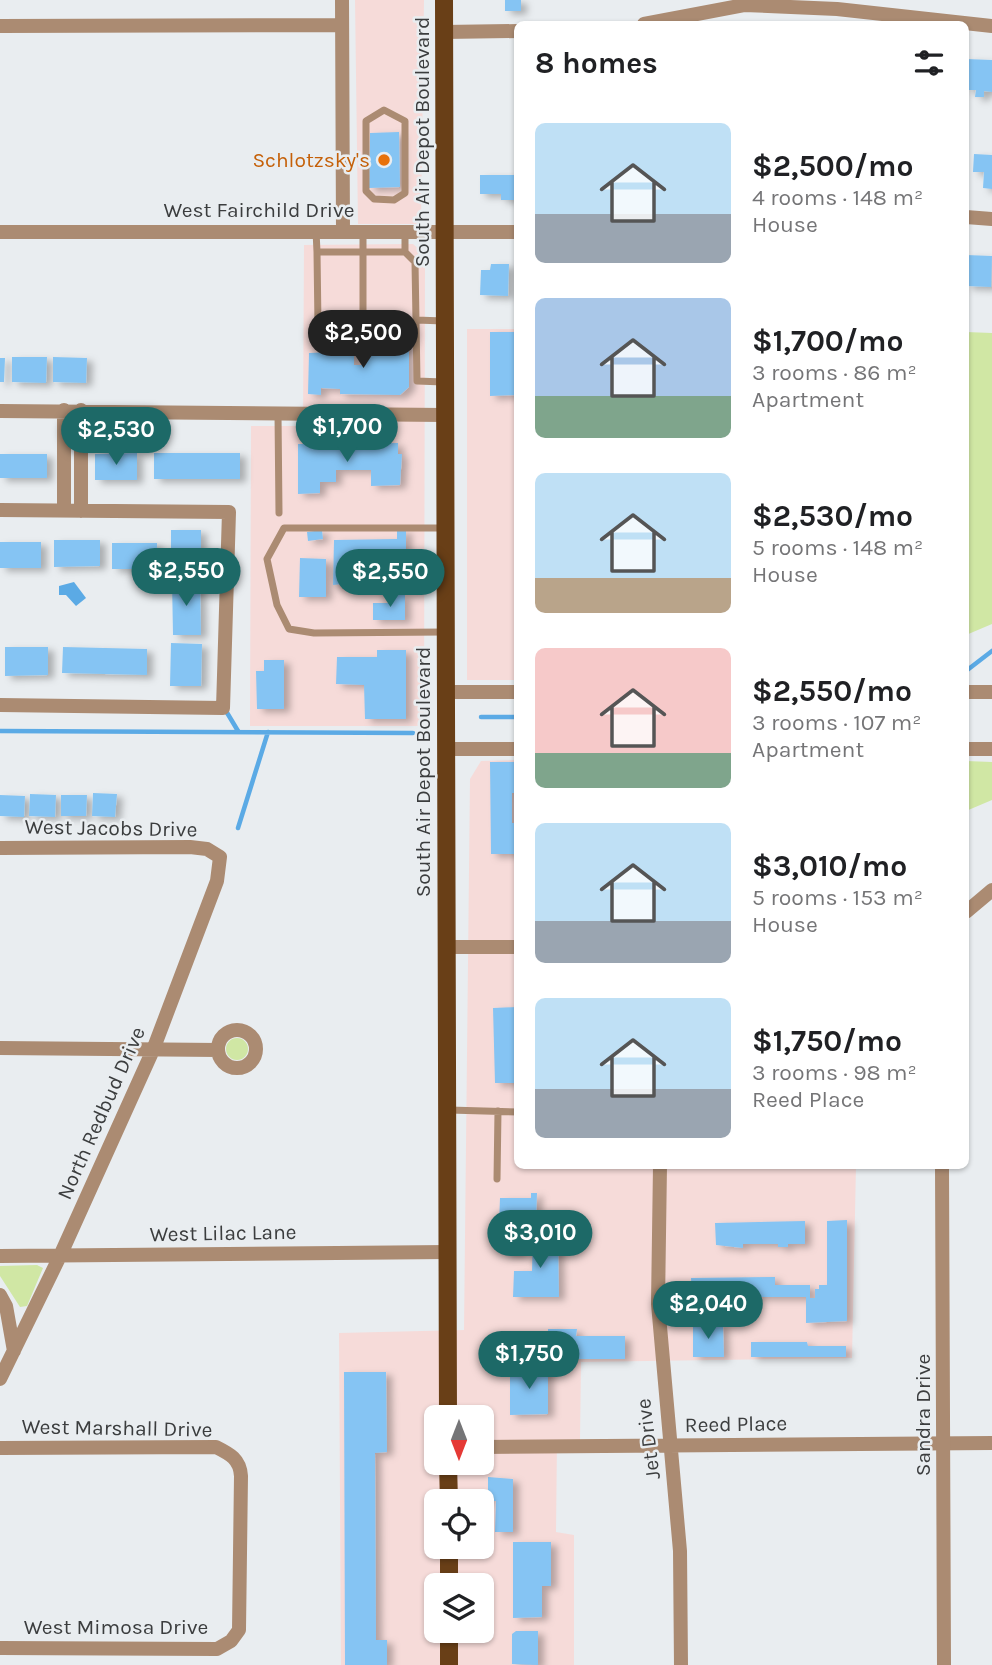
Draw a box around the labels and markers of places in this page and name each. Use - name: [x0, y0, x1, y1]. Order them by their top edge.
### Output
- place label: Schlotzsky's: [252, 148, 370, 172]
- marker: Schlotzsky's: [376, 152, 392, 168]
- pin: $2,500: [306, 310, 420, 370]
- pin: $1,700: [290, 405, 404, 464]
- pin: $2,530: [59, 407, 173, 467]
- pin: $2,550: [129, 548, 243, 608]
- pin: $2,550: [333, 550, 447, 609]
- pin: $3,010: [483, 1210, 597, 1270]
- pin: $2,040: [651, 1282, 765, 1341]
- pin: $1,750: [472, 1332, 586, 1391]

